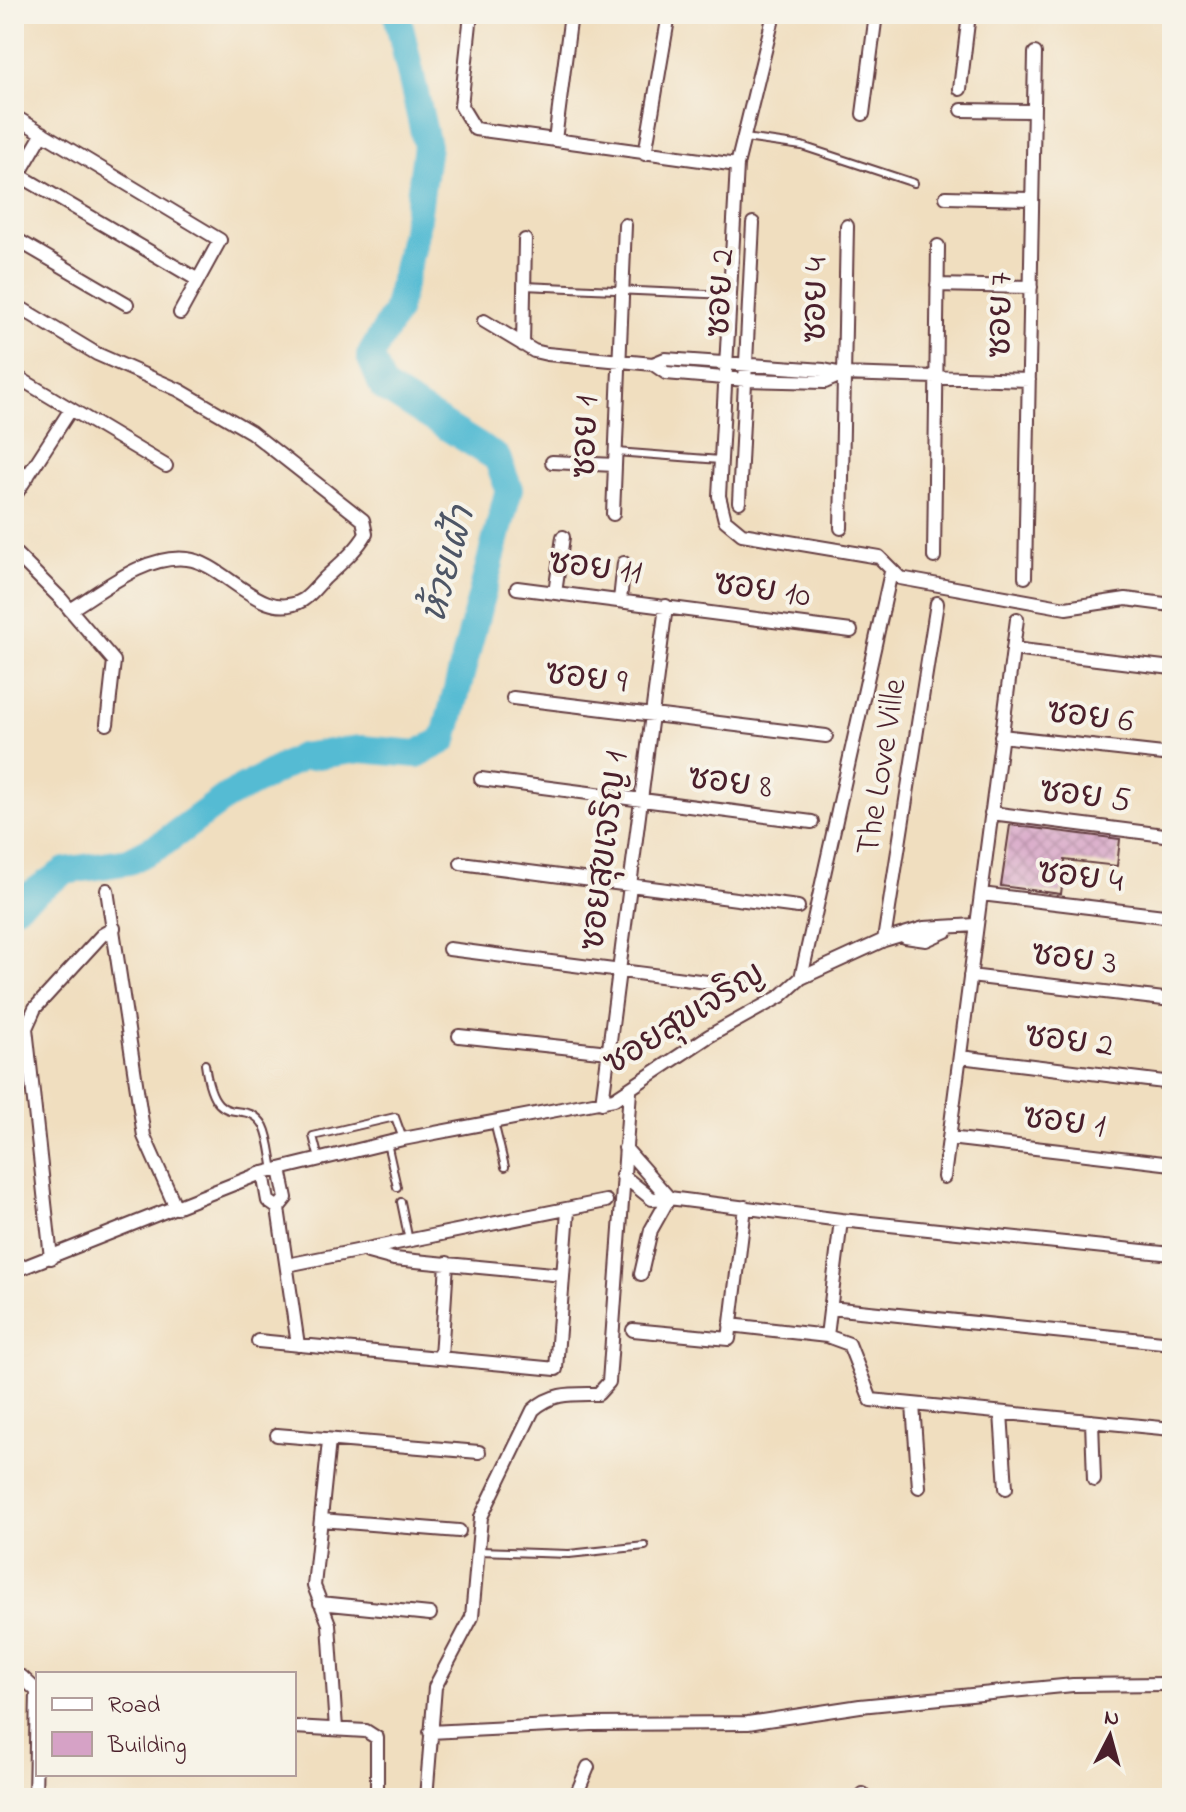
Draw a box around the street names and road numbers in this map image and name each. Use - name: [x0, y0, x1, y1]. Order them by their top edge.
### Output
- street label: ซอย 2: [695, 247, 749, 339]
- street label: ซอย 4: [791, 257, 843, 343]
- street label: ซอย 7: [976, 272, 1028, 358]
- street label: ซอย 1: [561, 395, 613, 479]
- street label: ซอย 11: [546, 538, 645, 600]
- street label: ซอย 10: [710, 559, 814, 623]
- street label: ซอย 9: [542, 649, 630, 709]
- street label: The Love Ville: [844, 674, 922, 859]
- street label: ซอย 6: [1044, 688, 1136, 748]
- street label: ซอยสุขเจริญ 1: [569, 748, 643, 953]
- street label: ซอย 8: [685, 754, 775, 814]
- street label: ซอย 5: [1037, 767, 1133, 827]
- street label: ซอย 4: [1034, 848, 1126, 908]
- street label: ซอย 3: [1028, 930, 1120, 990]
- street label: ซอยสุขเจริญ: [595, 951, 775, 1089]
- street label: ซอย 2: [1022, 1012, 1116, 1072]
- street label: ซอย 1: [1020, 1093, 1108, 1153]

